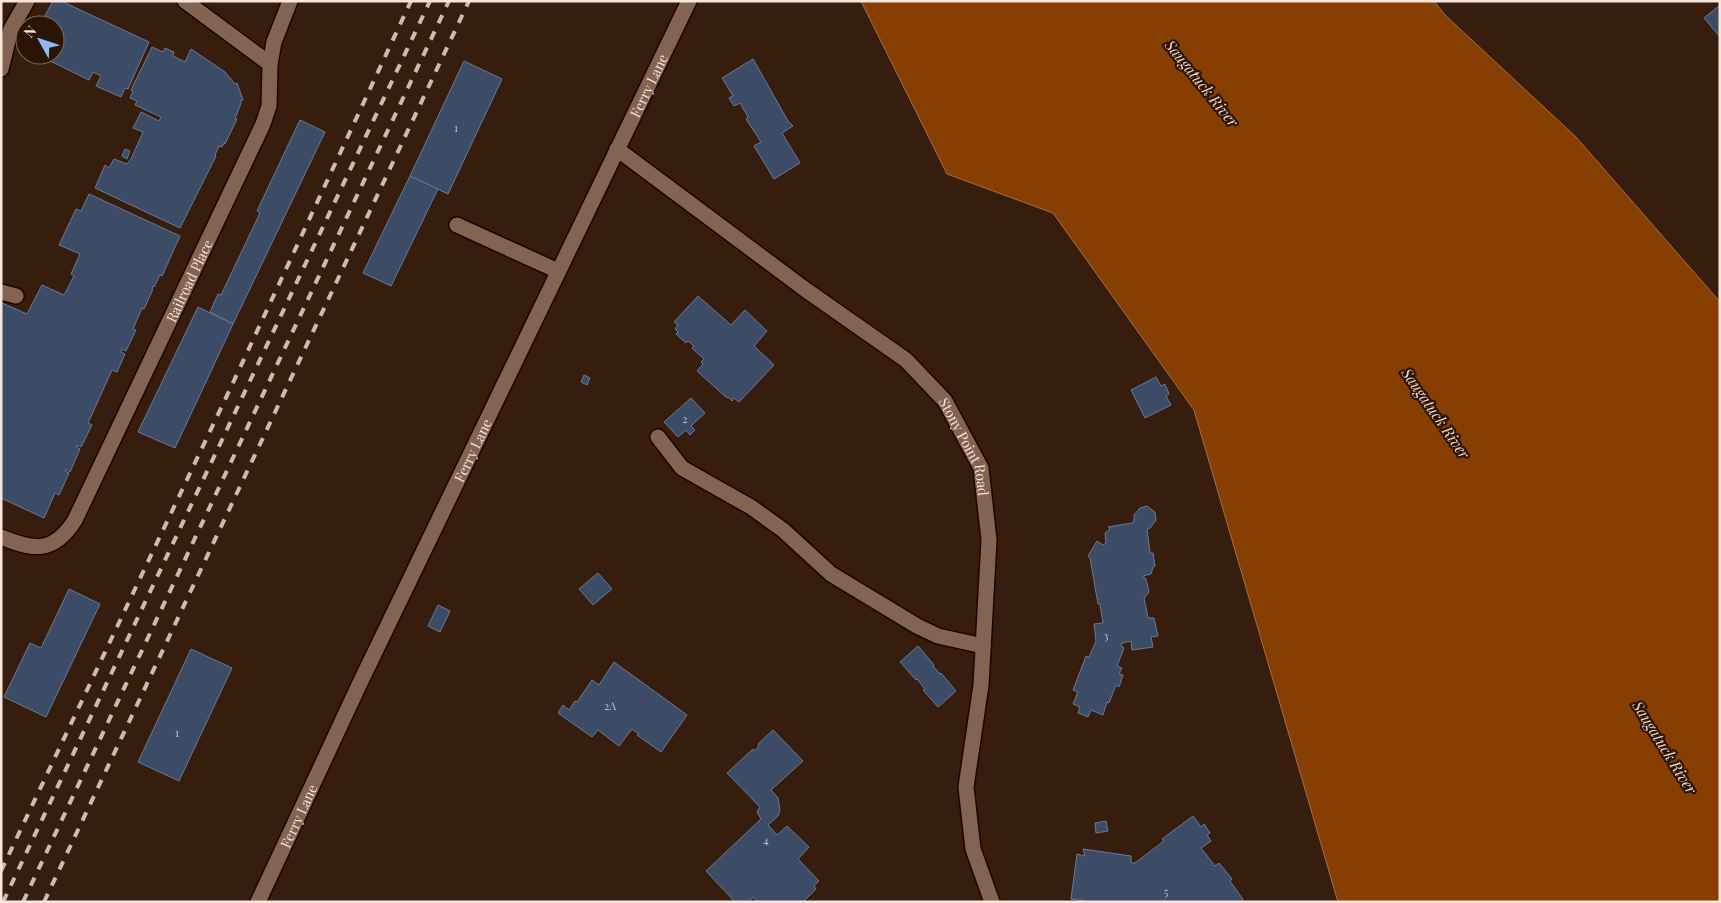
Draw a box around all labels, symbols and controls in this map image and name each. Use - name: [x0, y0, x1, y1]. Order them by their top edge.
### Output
- north arrow: [15, 15, 65, 65]
- text: N: [19, 21, 40, 41]
- water label: Saugatuck River: [1160, 35, 1244, 131]
- street label: Ferry Lane: [625, 51, 672, 120]
- house number: 1: [454, 120, 458, 135]
- street label: Railroad Place: [161, 236, 216, 325]
- water label: Saugatuck River: [1397, 363, 1475, 463]
- street label: Stony Point Road: [935, 394, 994, 497]
- house number: 2: [682, 411, 688, 426]
- street label: Ferry Lane: [449, 415, 496, 485]
- house number: 3: [1104, 628, 1109, 643]
- water label: Saugatuck River: [1628, 696, 1702, 798]
- house number: 2A: [604, 698, 616, 713]
- house number: 1: [175, 725, 179, 740]
- street label: Ferry Lane: [275, 781, 321, 851]
- house number: 4: [763, 832, 769, 847]
- house number: 5: [1164, 884, 1169, 899]

